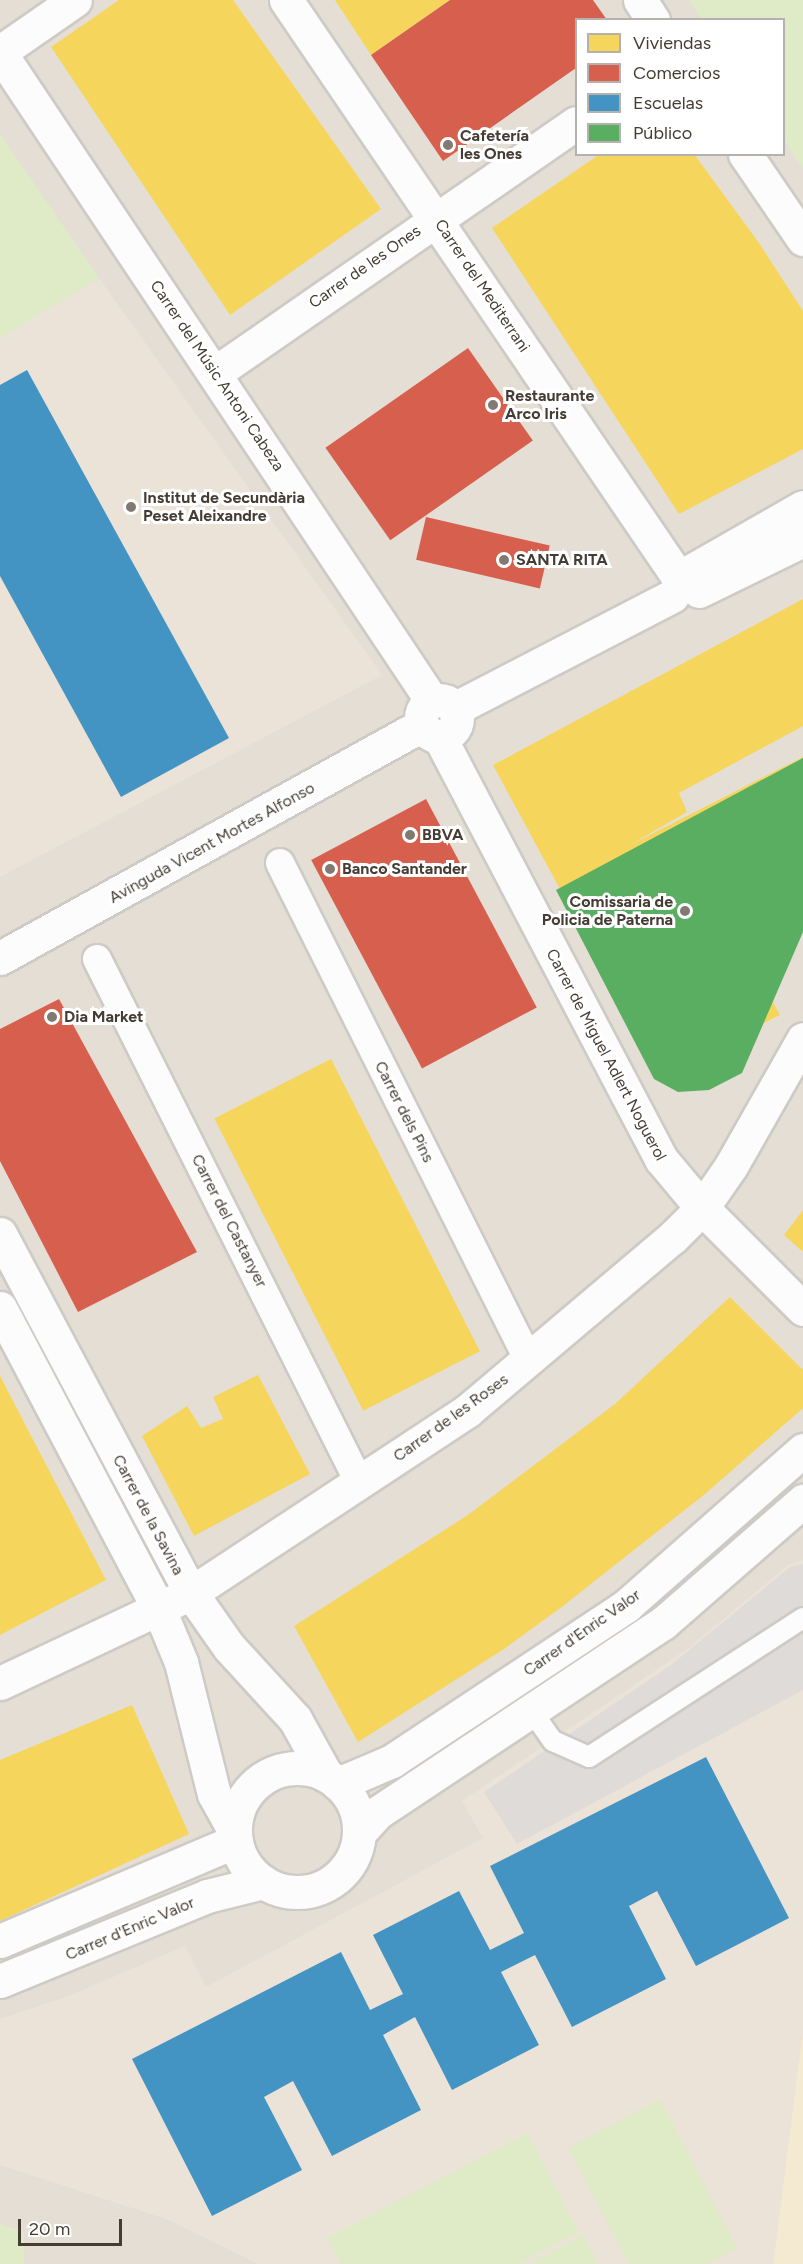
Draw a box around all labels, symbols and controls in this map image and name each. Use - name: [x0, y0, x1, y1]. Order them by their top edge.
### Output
- legend: [575, 18, 785, 156]
- text: Viviendas: [633, 32, 711, 54]
- text: Comercios: [633, 62, 720, 84]
- text: Escuelas: [633, 92, 703, 114]
- text: Público: [633, 122, 692, 144]
- place label: Cafetería les Ones: [460, 126, 529, 164]
- marker: Cafetería les Ones: [441, 138, 455, 152]
- street label: Carrer del Mediterrani: [430, 216, 534, 356]
- street label: Carrer de les Ones: [305, 221, 425, 313]
- street label: Carrer del Músic Antoni Cabeza: [146, 277, 288, 475]
- place label: Restaurante Arco Iris: [505, 386, 594, 424]
- marker: Restaurante Arco Iris: [486, 398, 500, 412]
- place label: Institut de Secundària Peset Aleixandre: [143, 488, 305, 526]
- marker: Institut de Secundària Peset Aleixandre: [124, 500, 138, 514]
- place label: SANTA RITA: [516, 550, 608, 570]
- marker: SANTA RITA: [497, 553, 511, 567]
- street label: Avinguda Vicent Mortes Alfonso: [106, 778, 318, 908]
- place label: BBVA: [422, 825, 463, 845]
- marker: BBVA: [403, 828, 417, 842]
- place label: Banco Santander: [342, 859, 467, 879]
- marker: Banco Santander: [323, 862, 337, 876]
- place label: Comissaria de Policia de Paterna: [542, 892, 673, 930]
- marker: Comissaria de Policia de Paterna: [678, 904, 692, 918]
- street label: Carrer de Miguel Adlert Noguerol: [542, 946, 670, 1164]
- place label: Dia Market: [64, 1007, 144, 1027]
- marker: Dia Market: [45, 1010, 59, 1024]
- street label: Carrer dels Pins: [370, 1058, 438, 1166]
- street label: Carrer del Castanyer: [187, 1151, 271, 1291]
- street label: Carrer de les Roses: [390, 1370, 512, 1466]
- street label: Carrer de la Savina: [108, 1452, 188, 1578]
- street label: Carrer d'Enric Valor: [520, 1586, 644, 1680]
- street label: Carrer d'Enric Valor: [63, 1893, 197, 1965]
- scale bar: [21, 2207, 124, 2245]
- text: 20 m: [29, 2218, 70, 2240]

